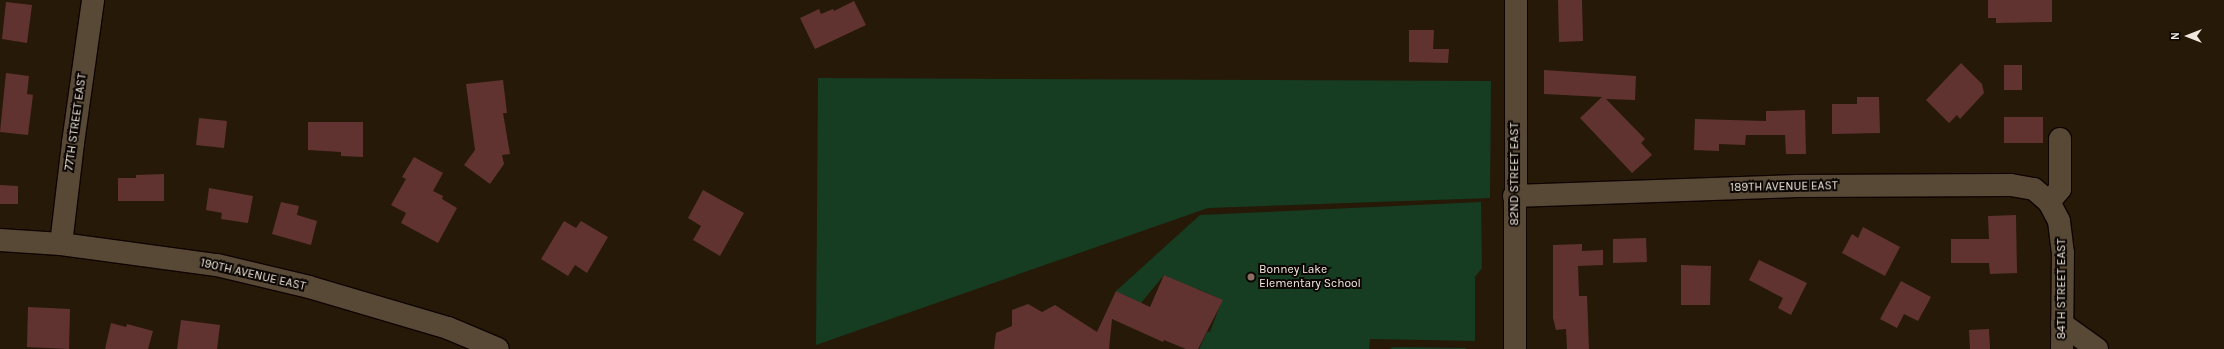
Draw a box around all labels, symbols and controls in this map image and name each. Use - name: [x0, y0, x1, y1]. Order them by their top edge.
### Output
- north arrow: [2168, 16, 2208, 56]
- text: N: [2169, 32, 2182, 40]
- street label: 77TH STREET EAST: [62, 72, 90, 172]
- street label: 82ND STREET EAST: [1508, 122, 1522, 226]
- street label: 189TH AVENUE EAST: [1730, 179, 1838, 195]
- street label: 84TH STREET EAST: [2055, 239, 2069, 339]
- street label: 190TH AVENUE EAST: [199, 256, 307, 294]
- place label: Bonney Lake Elementary School: [1259, 263, 1361, 291]
- marker: Bonney Lake Elementary School: [1246, 272, 1256, 282]

